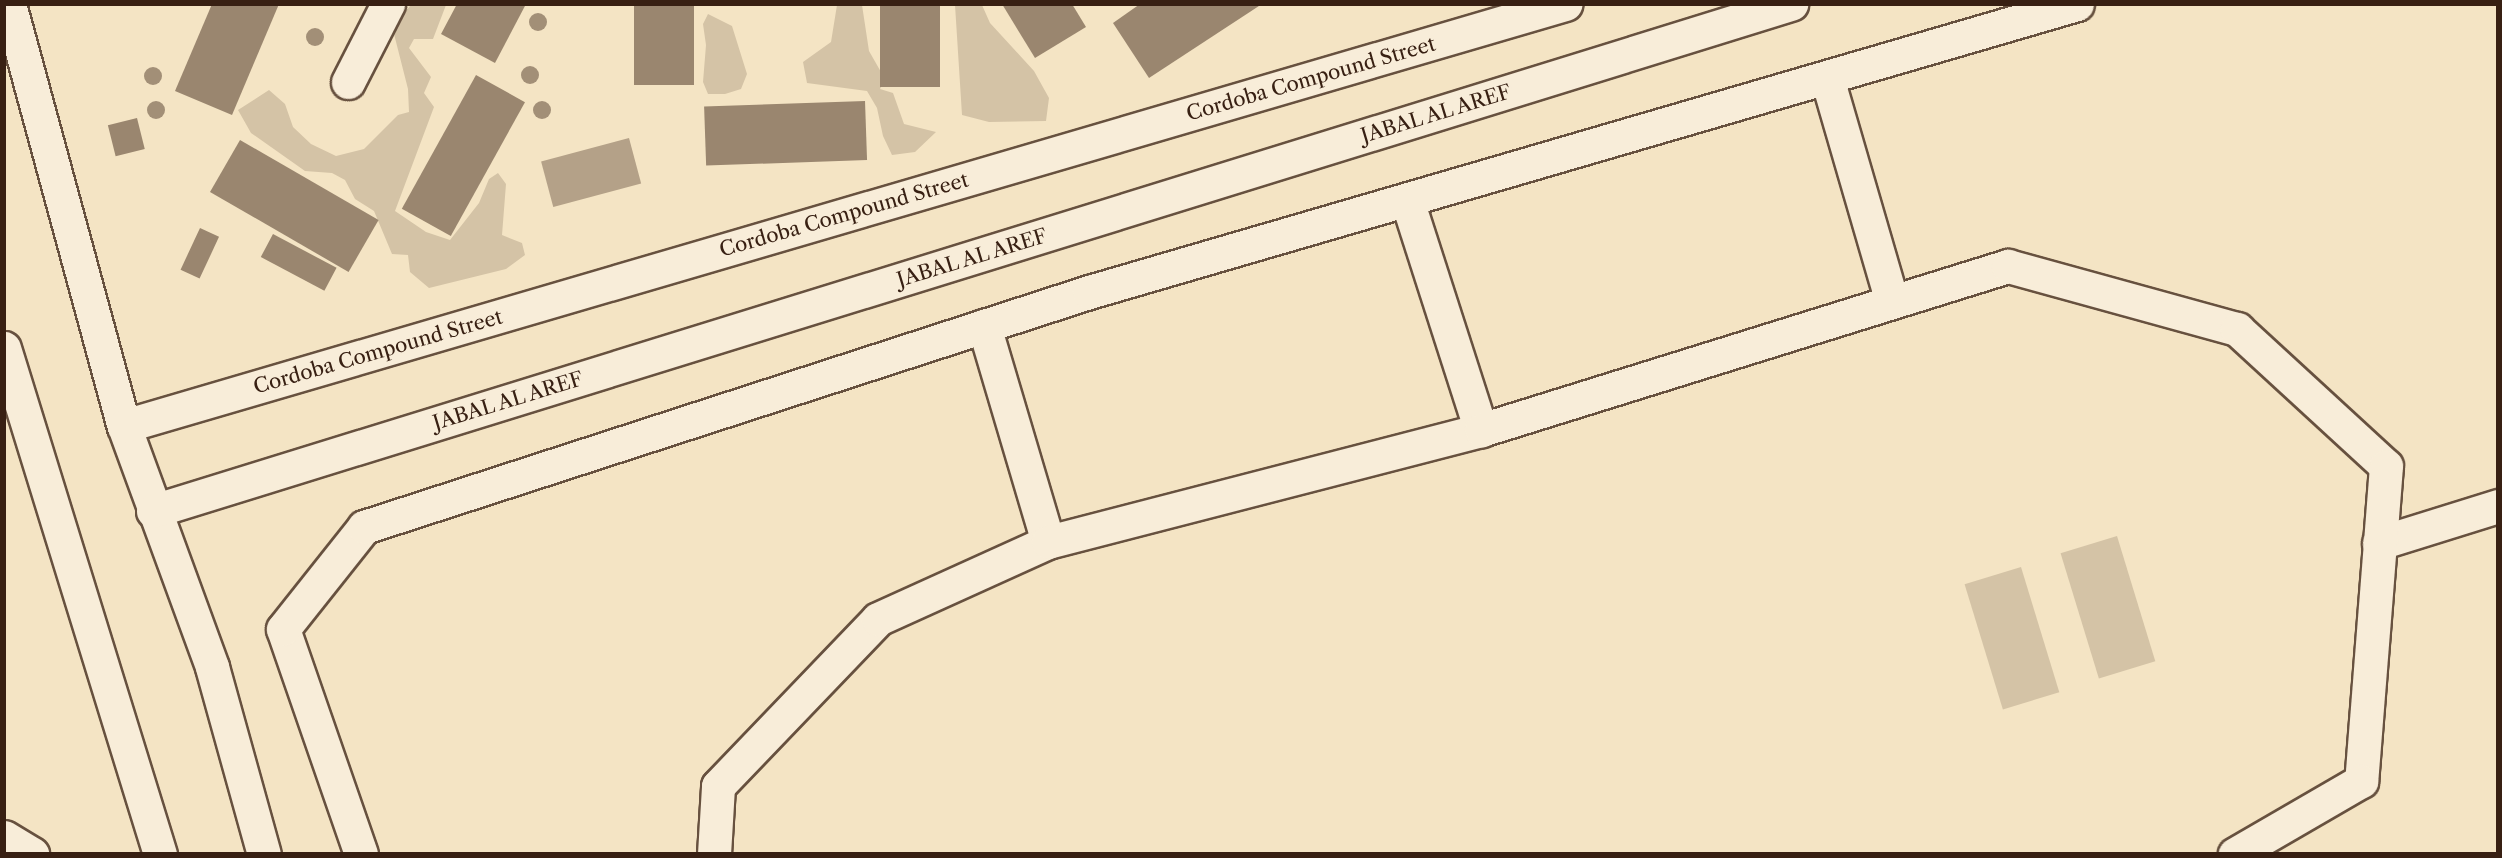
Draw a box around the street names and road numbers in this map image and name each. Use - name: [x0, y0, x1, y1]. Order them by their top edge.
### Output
- street label: Cordoba Compound Street: [1184, 32, 1438, 126]
- street label: JABAL AL AREF: [1357, 79, 1515, 149]
- street label: Cordoba Compound Street: [717, 168, 971, 262]
- street label: JABAL AL AREF: [893, 223, 1051, 293]
- street label: Cordoba Compound Street: [251, 305, 505, 399]
- street label: JABAL AL AREF: [429, 366, 587, 436]

